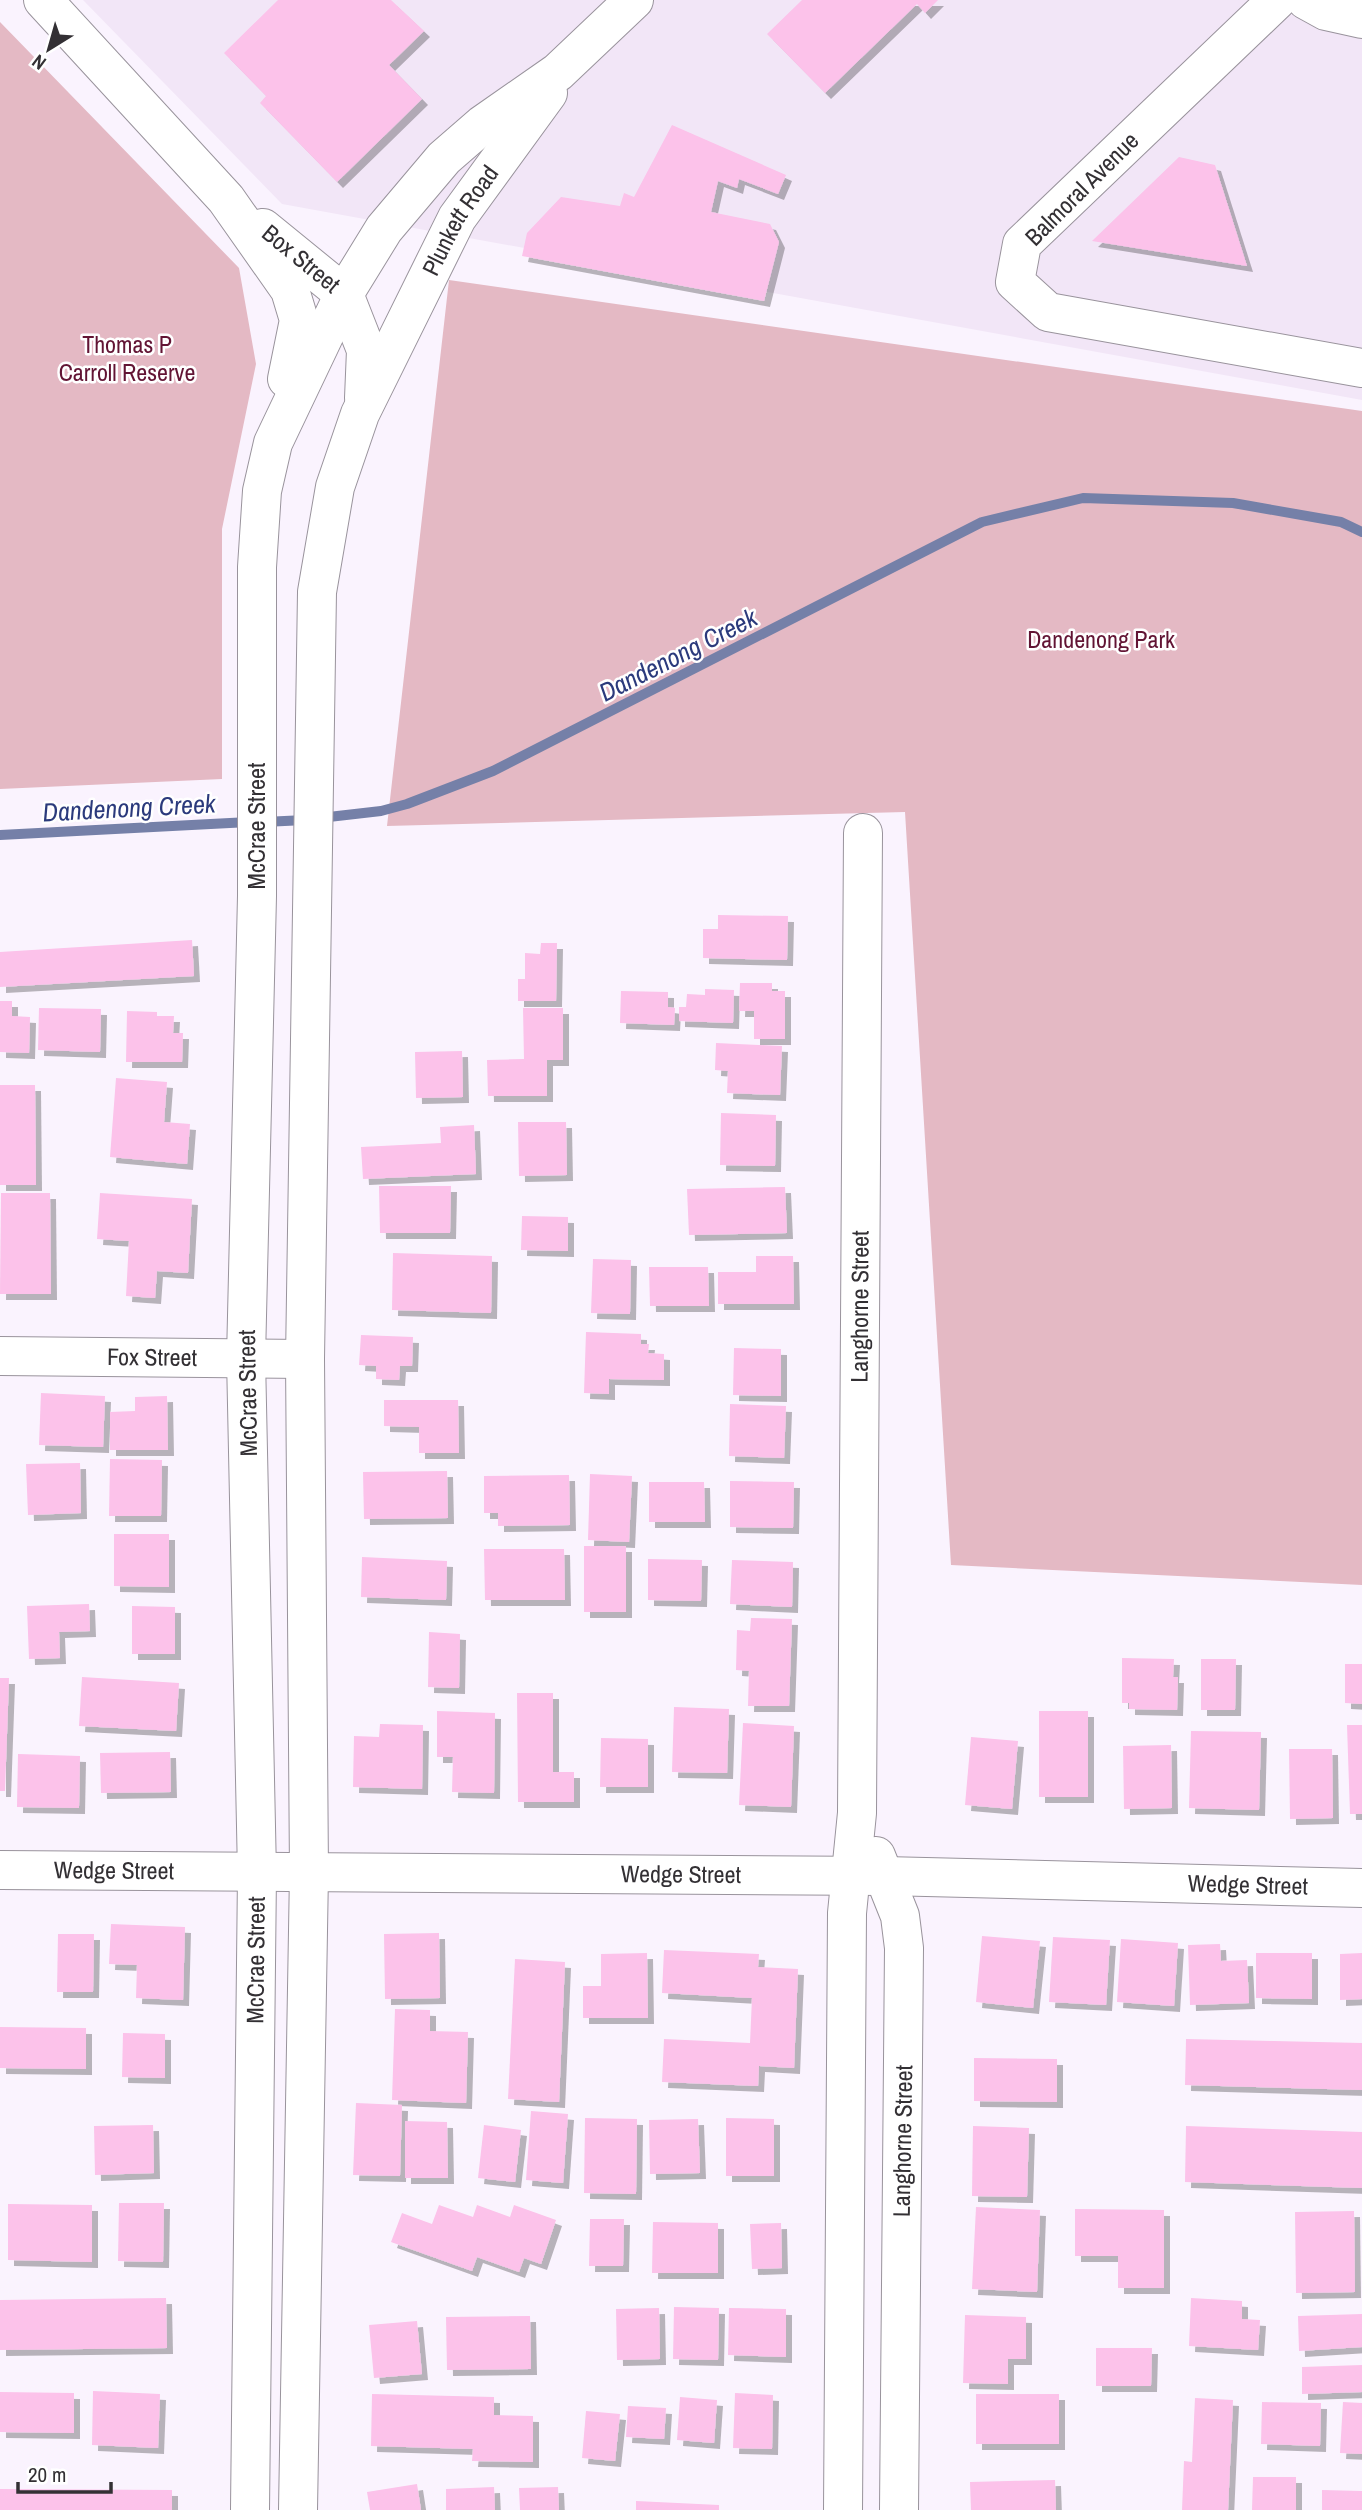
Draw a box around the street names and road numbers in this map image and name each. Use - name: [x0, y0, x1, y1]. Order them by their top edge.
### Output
- street label: Balmoral Avenue: [1017, 124, 1145, 252]
- street label: Plunkett Road: [414, 158, 505, 281]
- street label: Box Street: [256, 217, 348, 300]
- street label: McCrae Street: [240, 762, 272, 889]
- street label: Langhorne Street: [843, 1230, 876, 1383]
- street label: McCrae Street: [230, 1329, 264, 1457]
- street label: Fox Street: [107, 1340, 198, 1373]
- street label: Wedge Street: [54, 1853, 175, 1886]
- street label: Wedge Street: [621, 1857, 742, 1890]
- street label: Wedge Street: [1187, 1867, 1309, 1902]
- street label: McCrae Street: [238, 1896, 272, 2024]
- street label: Langhorne Street: [885, 2064, 919, 2217]

